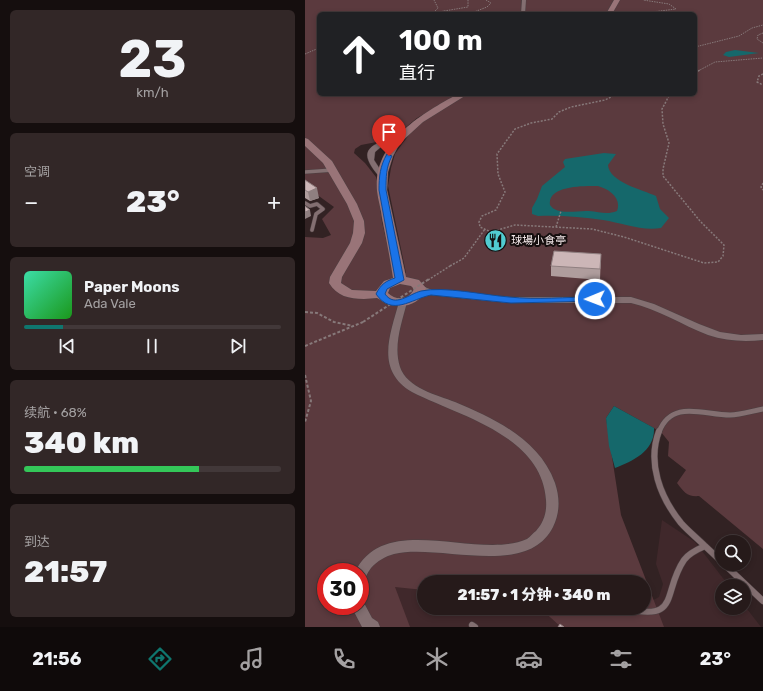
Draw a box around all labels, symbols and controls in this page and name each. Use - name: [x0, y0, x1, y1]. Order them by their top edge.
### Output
- text: 100 m: [399, 24, 483, 57]
- text: 23: [118, 28, 187, 90]
- icon: ahead: [333, 28, 385, 80]
- text: 直行: [399, 62, 435, 84]
- text: km/h: [136, 85, 169, 100]
- pin: [372, 115, 406, 156]
- icon: arrive: [378, 121, 400, 143]
- text: 空调: [24, 164, 50, 179]
- text: 23°: [126, 184, 180, 220]
- text: −: [24, 189, 38, 216]
- text: +: [267, 189, 281, 216]
- restaurant icon: 球場小食亭: [482, 227, 508, 253]
- place label: 球場小食亭: [511, 234, 566, 247]
- text: Paper Moons: [84, 278, 180, 296]
- position arrow: [574, 278, 616, 320]
- text: Ada Vale: [84, 296, 136, 311]
- icon: previous: [56, 335, 78, 357]
- icon: pause: [141, 335, 163, 357]
- icon: next: [227, 335, 249, 357]
- text: 续航 · 68%: [24, 405, 87, 420]
- text: 340 km: [24, 425, 139, 461]
- text: 到达: [24, 534, 50, 549]
- map controls: [715, 535, 751, 615]
- button: search: [715, 535, 751, 571]
- text: 21:57: [24, 554, 107, 590]
- speed limit sign: 30: [317, 563, 369, 615]
- button: layers: [715, 579, 751, 615]
- text: 21:57 · 1 分钟 · 340 m: [458, 586, 610, 604]
- icon: directions: [146, 645, 174, 673]
- icon: music: [238, 645, 266, 673]
- icon: phone: [330, 645, 358, 673]
- icon: climate: [423, 645, 451, 673]
- icon: car: [515, 645, 543, 673]
- icon: filters: [607, 645, 635, 673]
- text: 21:56: [32, 648, 81, 670]
- text: 23°: [700, 648, 731, 670]

